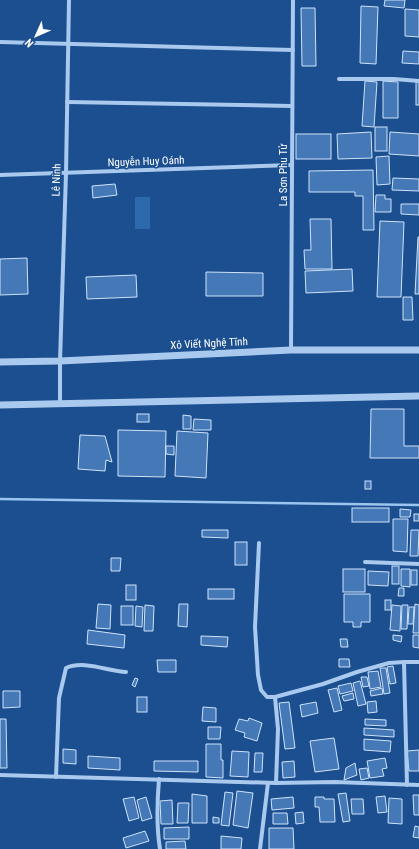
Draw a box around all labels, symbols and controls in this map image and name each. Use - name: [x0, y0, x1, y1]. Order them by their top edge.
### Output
- north arrow: [16, 16, 56, 56]
- text: N: [22, 36, 36, 50]
- street label: La Sơn Phu Tử: [277, 143, 290, 206]
- street label: Nguyễn Huy Oánh: [107, 154, 185, 169]
- street label: Lê Ninh: [49, 163, 64, 197]
- street label: Xô Viết Nghệ Tĩnh: [170, 335, 248, 352]

